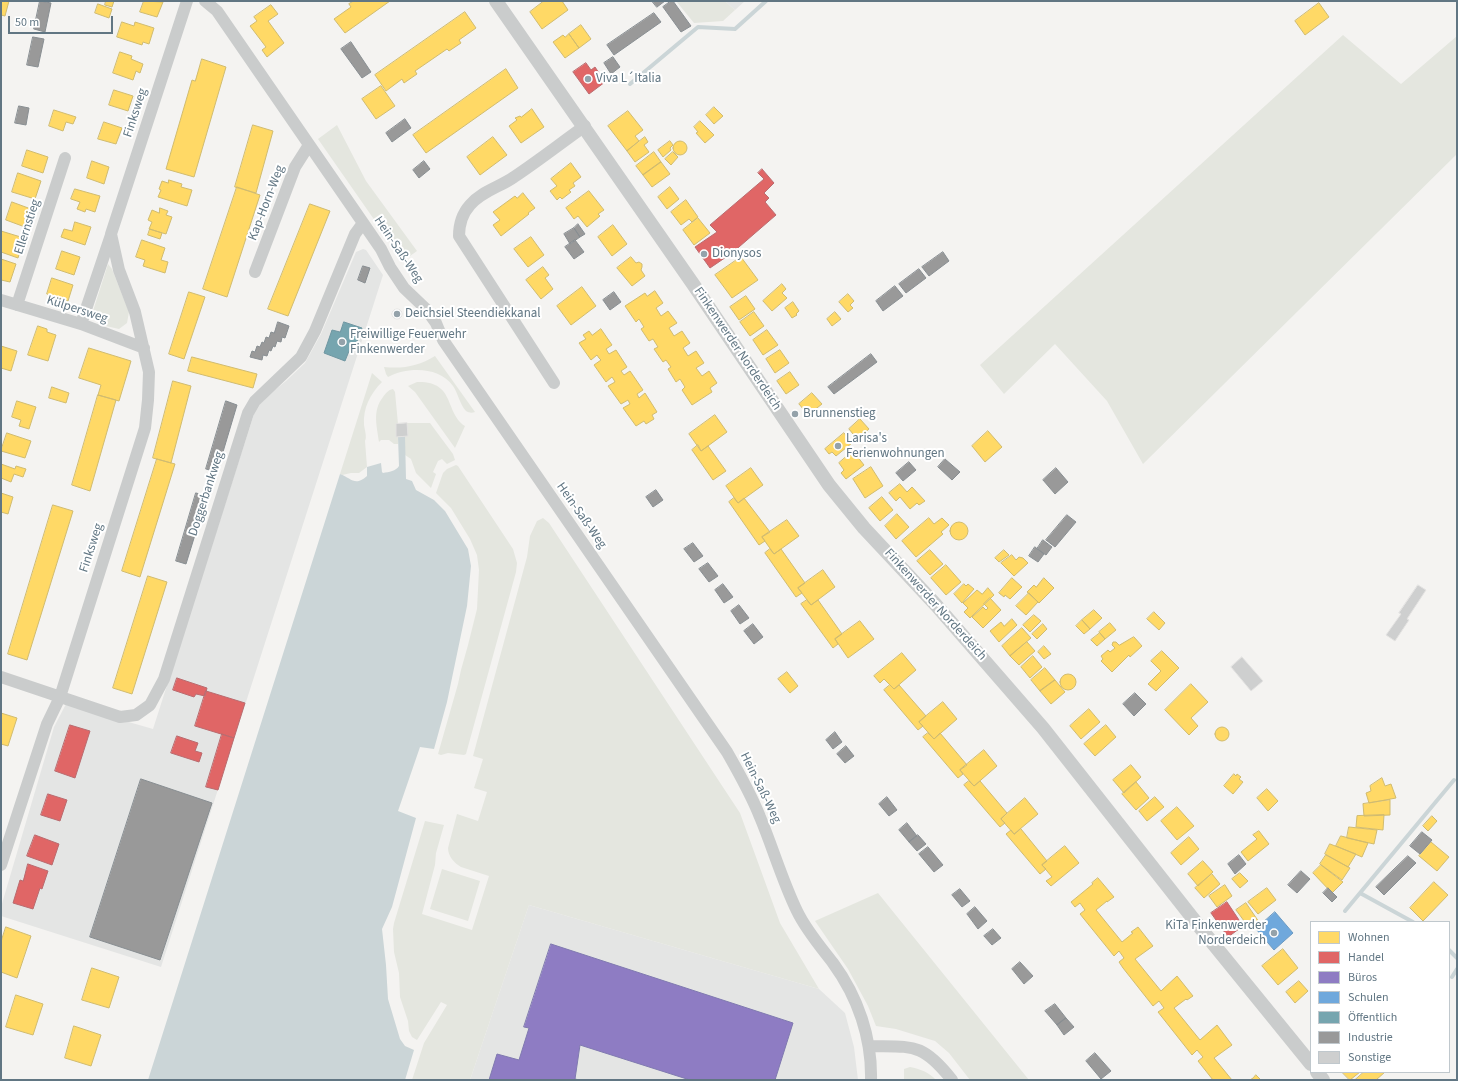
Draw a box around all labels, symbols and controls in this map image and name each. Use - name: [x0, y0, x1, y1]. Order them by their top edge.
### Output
- scale bar: [10, 8, 115, 34]
- text: 50 m: [15, 14, 39, 31]
- place label: Viva L´Italia: [596, 71, 661, 87]
- marker: Viva L´Italia: [583, 74, 593, 84]
- street label: Finksweg: [121, 86, 151, 140]
- street label: Kap-Horn-Weg: [245, 163, 289, 243]
- street label: Ellernstieg: [12, 197, 44, 257]
- street label: Hein-Saß-Weg: [370, 214, 426, 286]
- place label: Dionysos: [712, 246, 761, 262]
- marker: Dionysos: [699, 249, 709, 259]
- street label: Finkenwerder Norderdeich: [690, 284, 784, 414]
- street label: Külpersweg: [44, 293, 110, 327]
- place label: Deichsiel Steendiekkanal: [405, 306, 541, 322]
- marker: Deichsiel Steendiekkanal: [392, 309, 402, 319]
- place label: Freiwillige Feuerwehr Finkenwerder: [350, 327, 466, 358]
- marker: Freiwillige Feuerwehr Finkenwerder: [337, 337, 347, 347]
- place label: Brunnenstieg: [803, 406, 876, 422]
- marker: Brunnenstieg: [790, 409, 800, 419]
- place label: Larisa's Ferienwohnungen: [846, 431, 945, 462]
- marker: Larisa's Ferienwohnungen: [833, 441, 843, 451]
- street label: Doggerbankweg: [186, 450, 228, 538]
- street label: Hein-Saß-Weg: [553, 480, 609, 552]
- street label: Finksweg: [77, 521, 107, 575]
- street label: Finkenwerder Norderdeich: [881, 546, 989, 664]
- street label: Hein-Saß-Weg: [736, 750, 784, 826]
- place label: KiTa Finkenwerder Norderdeich: [1165, 918, 1266, 949]
- legend: [1310, 921, 1450, 1073]
- marker: KiTa Finkenwerder Norderdeich: [1269, 928, 1279, 938]
- text: Wohnen: [1348, 929, 1390, 946]
- text: Handel: [1348, 949, 1384, 966]
- text: Büros: [1348, 969, 1377, 986]
- text: Schulen: [1348, 989, 1389, 1006]
- text: Öffentlich: [1348, 1009, 1397, 1026]
- text: Industrie: [1348, 1029, 1393, 1046]
- text: Sonstige: [1348, 1049, 1391, 1066]

